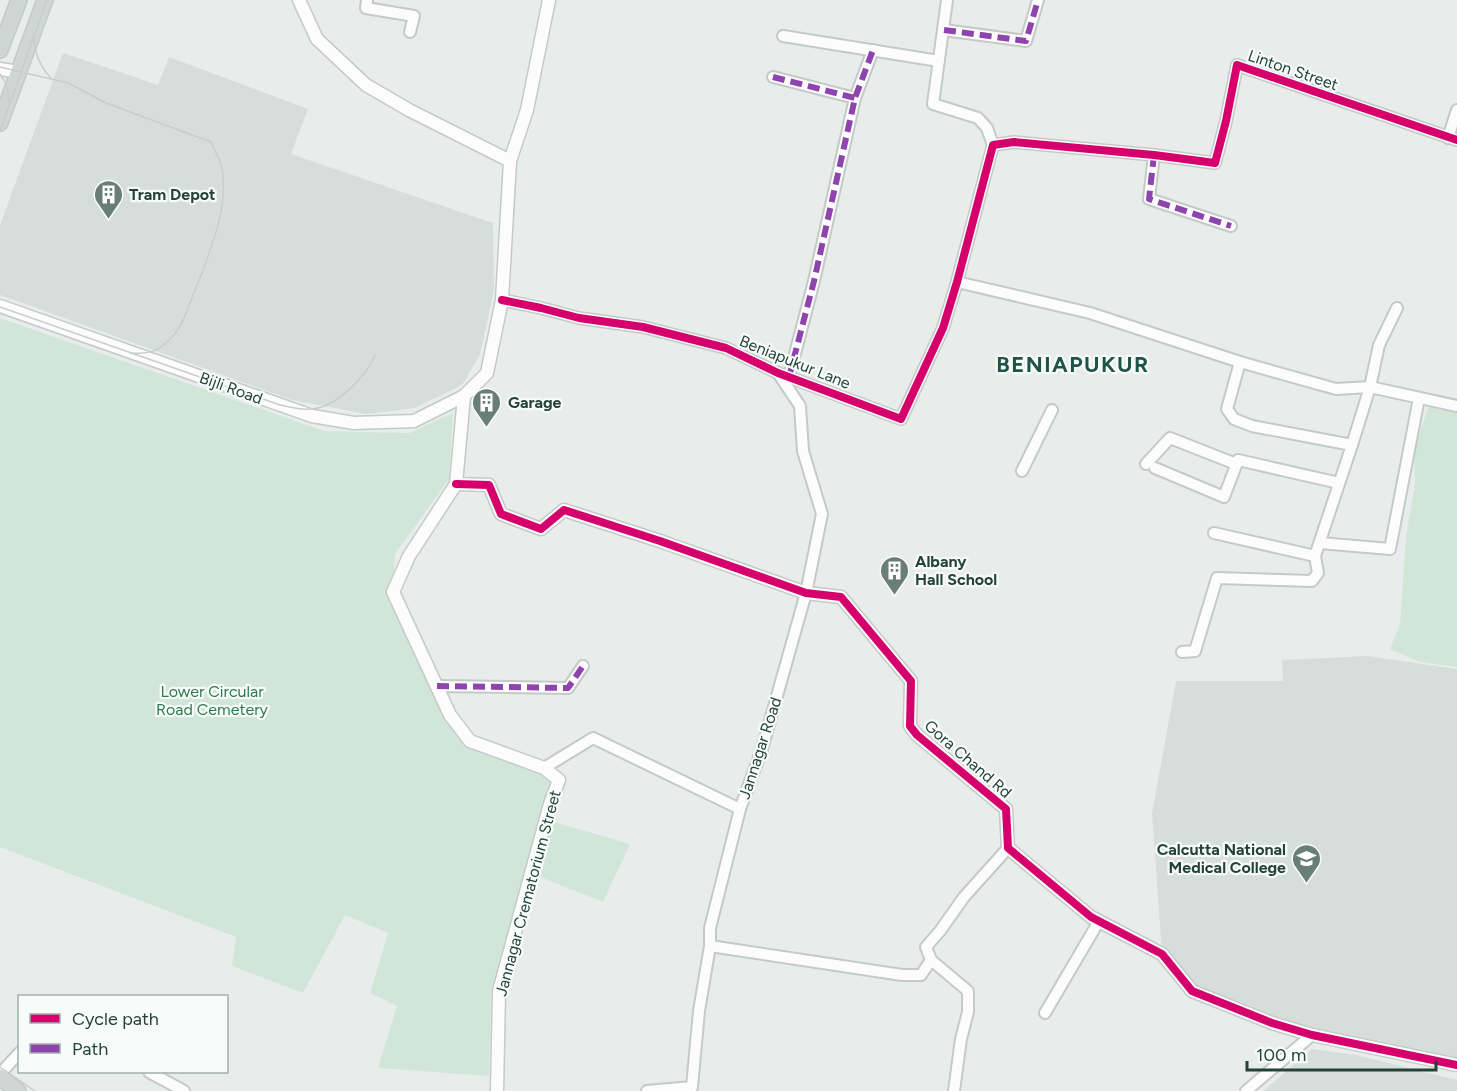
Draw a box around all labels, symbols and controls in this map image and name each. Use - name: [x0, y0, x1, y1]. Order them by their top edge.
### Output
- street label: Linton Street: [1245, 46, 1341, 94]
- building icon: Tram Depot: [92, 178, 124, 220]
- place label: Tram Depot: [129, 185, 216, 204]
- street label: Beniapukur Lane: [737, 331, 853, 393]
- district label: BENIAPUKUR: [996, 351, 1150, 378]
- street label: Bijli Road: [197, 368, 265, 408]
- building icon: Garage: [471, 386, 503, 428]
- place label: Garage: [508, 393, 562, 412]
- place label: Albany Hall School: [915, 552, 997, 589]
- building icon: Albany Hall School: [878, 554, 910, 596]
- park label: Lower Circular Road Cemetery: [156, 682, 269, 719]
- street label: Jannagar Road: [735, 695, 785, 801]
- street label: Gora Chand Rd: [921, 716, 1015, 802]
- street label: Jannagar Crematorium Street: [491, 788, 565, 998]
- place label: Calcutta National Medical College: [1157, 840, 1286, 877]
- school or university icon: Calcutta National Medical College: [1291, 842, 1323, 884]
- legend: [18, 995, 228, 1073]
- text: Cycle path: [72, 1008, 159, 1030]
- scale bar: [1247, 1034, 1436, 1072]
- text: Path: [72, 1038, 108, 1060]
- text: 100 m: [1256, 1044, 1306, 1066]

